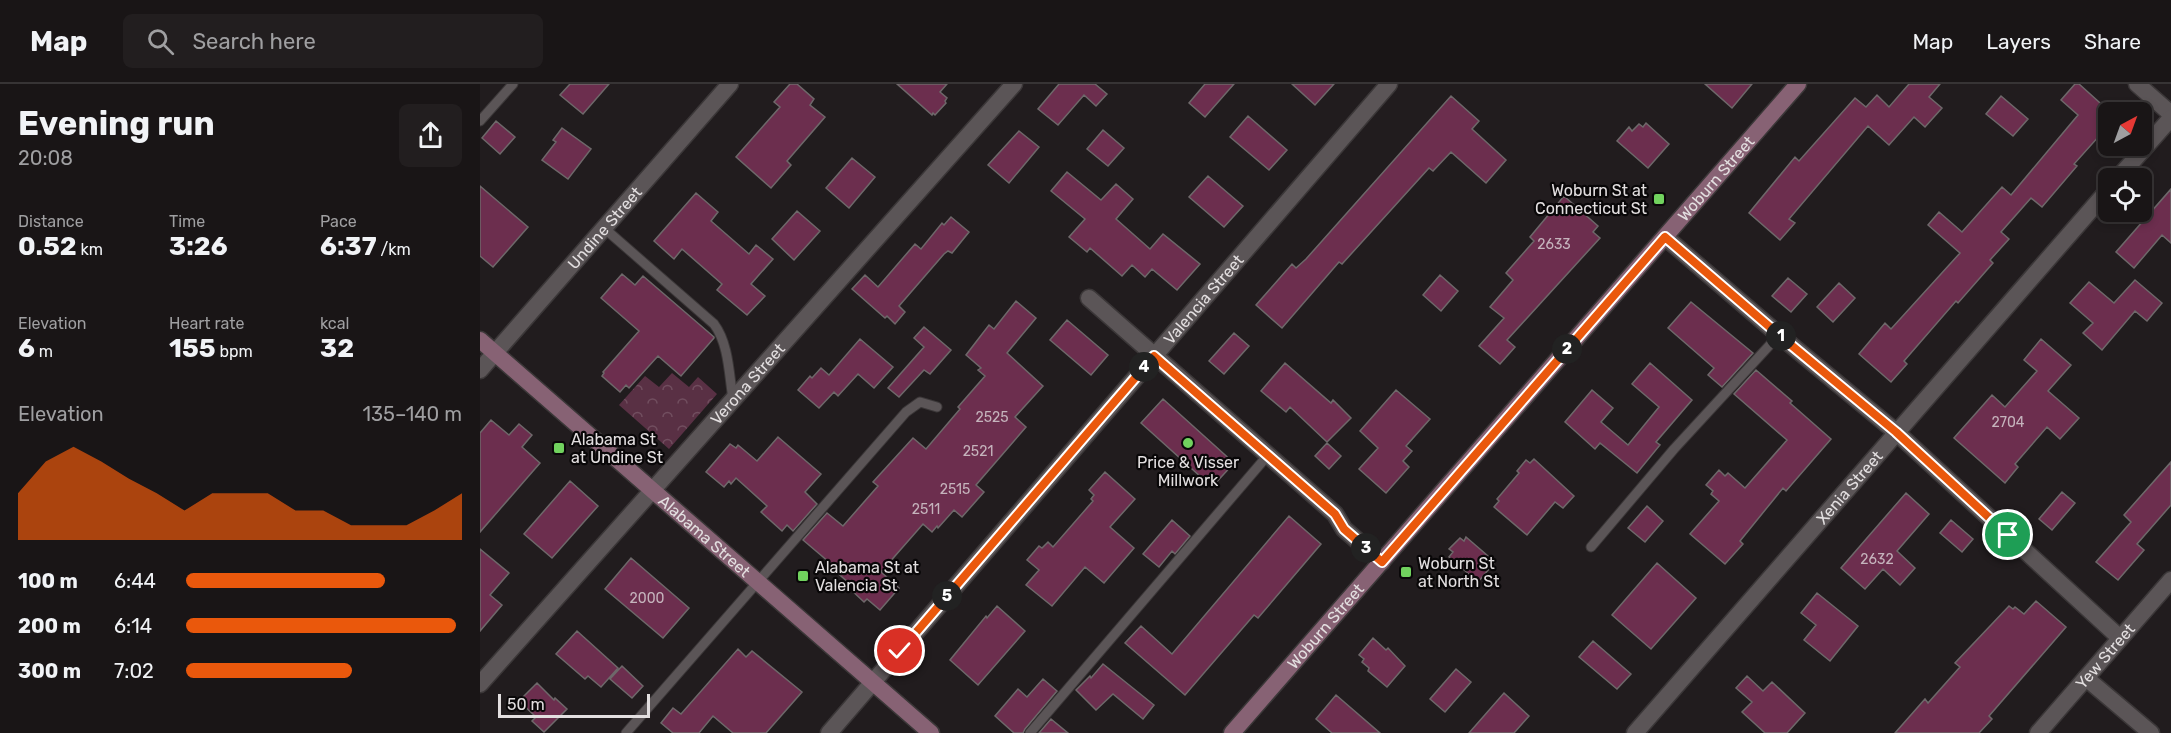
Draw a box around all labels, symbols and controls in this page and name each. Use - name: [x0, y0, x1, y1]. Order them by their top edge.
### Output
- search box: [123, 14, 543, 68]
- text: Map: [30, 25, 87, 58]
- icon: search: [144, 25, 177, 58]
- text: Search here: [192, 28, 316, 55]
- text: Map: [1912, 29, 1953, 54]
- text: Layers: [1986, 29, 2051, 54]
- text: Share: [2084, 29, 2141, 54]
- north arrow: [2098, 102, 2152, 156]
- map controls: [2098, 102, 2152, 222]
- text: Evening run: [18, 104, 215, 143]
- button: share: [399, 104, 462, 167]
- street label: Woburn Street: [1673, 132, 1758, 225]
- text: 20:08: [18, 146, 73, 170]
- button: locate: [2098, 168, 2152, 222]
- place label: Woburn St at Connecticut St: [1535, 181, 1647, 218]
- street label: Undine Street: [563, 183, 646, 273]
- marker: Woburn St at Connecticut St: [1652, 192, 1666, 206]
- text: Distance: [18, 212, 84, 231]
- text: Time: [169, 212, 205, 231]
- text: Pace: [320, 212, 357, 231]
- text: 0.52: [18, 231, 77, 262]
- text: 3:26: [169, 231, 228, 262]
- text: 6:37: [320, 231, 377, 262]
- house number: 2633: [1537, 236, 1571, 253]
- text: km: [77, 240, 103, 259]
- text: /km: [377, 240, 411, 259]
- street label: Valencia Street: [1159, 250, 1247, 348]
- text: Elevation: [18, 314, 87, 333]
- text: Heart rate: [169, 314, 244, 333]
- text: kcal: [320, 314, 349, 333]
- pin: 1: [1766, 321, 1796, 351]
- text: 1: [1777, 326, 1785, 345]
- text: 6: [18, 333, 35, 364]
- text: 155: [169, 333, 216, 364]
- text: 32: [320, 333, 354, 364]
- pin: 2: [1552, 334, 1582, 364]
- street label: Verona Street: [706, 339, 788, 428]
- text: 2: [1562, 339, 1572, 358]
- text: m: [35, 342, 53, 361]
- text: bpm: [216, 342, 253, 361]
- pin: 4: [1129, 352, 1159, 382]
- text: 4: [1139, 357, 1149, 376]
- text: Elevation: [18, 402, 104, 426]
- text: 135–140 m: [362, 402, 462, 426]
- house number: 2525: [975, 409, 1009, 426]
- house number: 2704: [1992, 414, 2025, 431]
- place label: Alabama St at Undine St: [571, 430, 663, 467]
- marker: Price & Visser Millwork: [1181, 436, 1195, 450]
- marker: Alabama St at Undine St: [552, 441, 566, 455]
- house number: 2521: [963, 443, 993, 460]
- street label: Xenia Street: [1812, 447, 1886, 528]
- place label: Price & Visser Millwork: [1137, 453, 1239, 490]
- house number: 2515: [940, 481, 970, 498]
- street label: Alabama Street: [655, 491, 754, 581]
- house number: 2511: [912, 501, 940, 518]
- pin: [1982, 509, 2033, 560]
- icon: arrive: [1991, 518, 2024, 551]
- pin: 3: [1351, 533, 1381, 563]
- text: 3: [1361, 538, 1371, 557]
- house number: 2632: [1860, 551, 1894, 568]
- place label: Woburn St at North St: [1418, 554, 1499, 591]
- place label: Alabama St at Valencia St: [815, 558, 919, 595]
- marker: Woburn St at North St: [1399, 565, 1413, 579]
- text: 100 m: [18, 569, 78, 593]
- text: 6:44: [114, 569, 156, 593]
- marker: Alabama St at Valencia St: [796, 569, 810, 583]
- street label: Woburn Street: [1283, 579, 1368, 672]
- pin: 5: [932, 581, 962, 611]
- text: 5: [942, 586, 952, 605]
- house number: 2000: [630, 590, 665, 607]
- text: 200 m: [18, 614, 81, 638]
- text: 6:14: [114, 614, 152, 638]
- street label: Yew Street: [2071, 619, 2138, 693]
- pin: [874, 625, 925, 676]
- icon: check: [883, 634, 916, 667]
- text: 300 m: [18, 659, 81, 683]
- text: 7:02: [114, 659, 154, 683]
- scale bar: [498, 691, 650, 718]
- text: 50 m: [507, 695, 545, 714]

